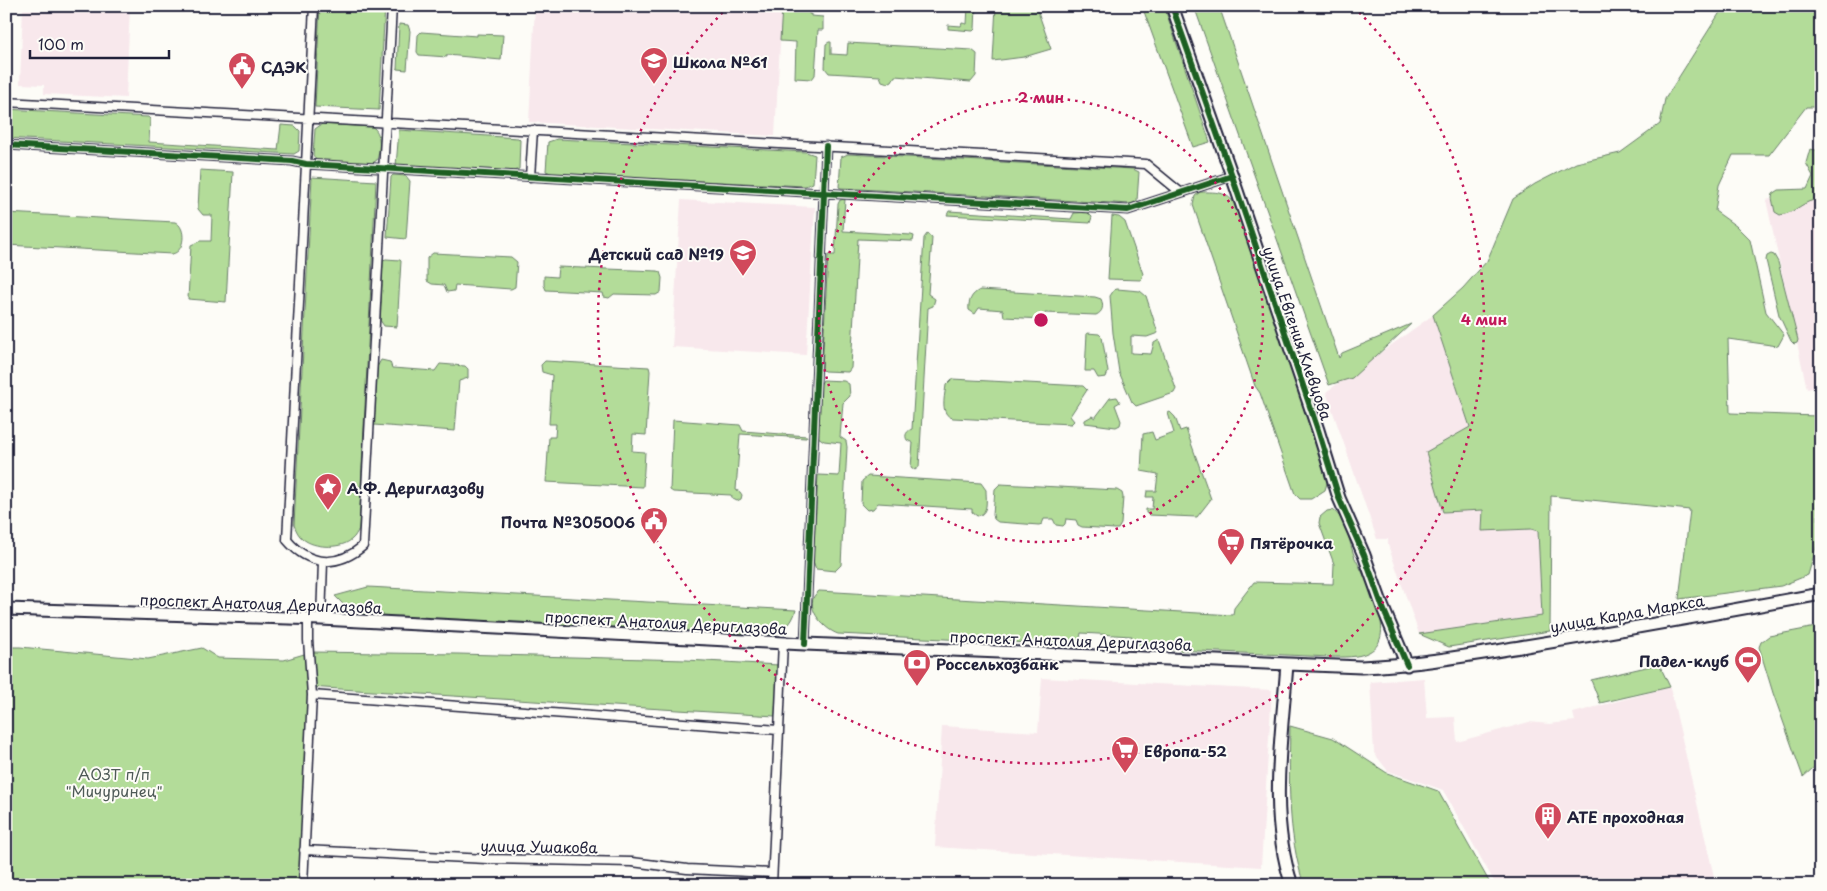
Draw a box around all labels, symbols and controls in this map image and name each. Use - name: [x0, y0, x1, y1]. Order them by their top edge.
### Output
- scale bar: [30, 28, 169, 60]
- text: 100 m: [38, 32, 84, 55]
- school or university icon: Школа №61: [639, 46, 669, 85]
- place label: Школа №61: [673, 50, 767, 73]
- public building icon: СДЭК: [227, 51, 257, 90]
- place label: СДЭК: [261, 55, 306, 78]
- text: 2 мин: [1018, 85, 1065, 108]
- school or university icon: Детский сад №19: [728, 238, 758, 277]
- place label: Детский сад №19: [588, 242, 724, 265]
- street label: улица Евгения Клевцова: [1257, 243, 1339, 424]
- text: 4 мин: [1461, 307, 1507, 330]
- centre of rings: [1032, 311, 1050, 329]
- place icon: А.Ф. Дериглазову: [313, 472, 343, 511]
- place label: А.Ф. Дериглазову: [347, 476, 484, 499]
- public building icon: Почта №305006: [639, 506, 669, 545]
- place label: Почта №305006: [501, 510, 635, 533]
- supermarket icon: Пятёрочка: [1216, 527, 1246, 566]
- place label: Пятёрочка: [1250, 531, 1334, 554]
- street label: проспект Анатолия Дериглазова: [139, 587, 383, 619]
- street label: улица Карла Маркса: [1548, 588, 1707, 638]
- street label: проспект Анатолия Дериглазова: [544, 604, 788, 640]
- street label: проспект Анатолия Дериглазова: [949, 624, 1193, 656]
- sports icon: Падел-клуб: [1733, 645, 1763, 684]
- bank icon: Россельхозбанк: [902, 648, 932, 687]
- place label: Падел-клуб: [1639, 649, 1729, 672]
- place label: Россельхозбанк: [936, 652, 1059, 675]
- supermarket icon: Европа-52: [1110, 735, 1140, 774]
- place label: Европа-52: [1144, 739, 1227, 762]
- park label: АОЗТ п/п "Мичуринец": [65, 762, 163, 802]
- building icon: АТЕ проходная: [1533, 801, 1563, 840]
- place label: АТЕ проходная: [1567, 805, 1684, 828]
- street label: улица Ушакова: [480, 833, 598, 859]

